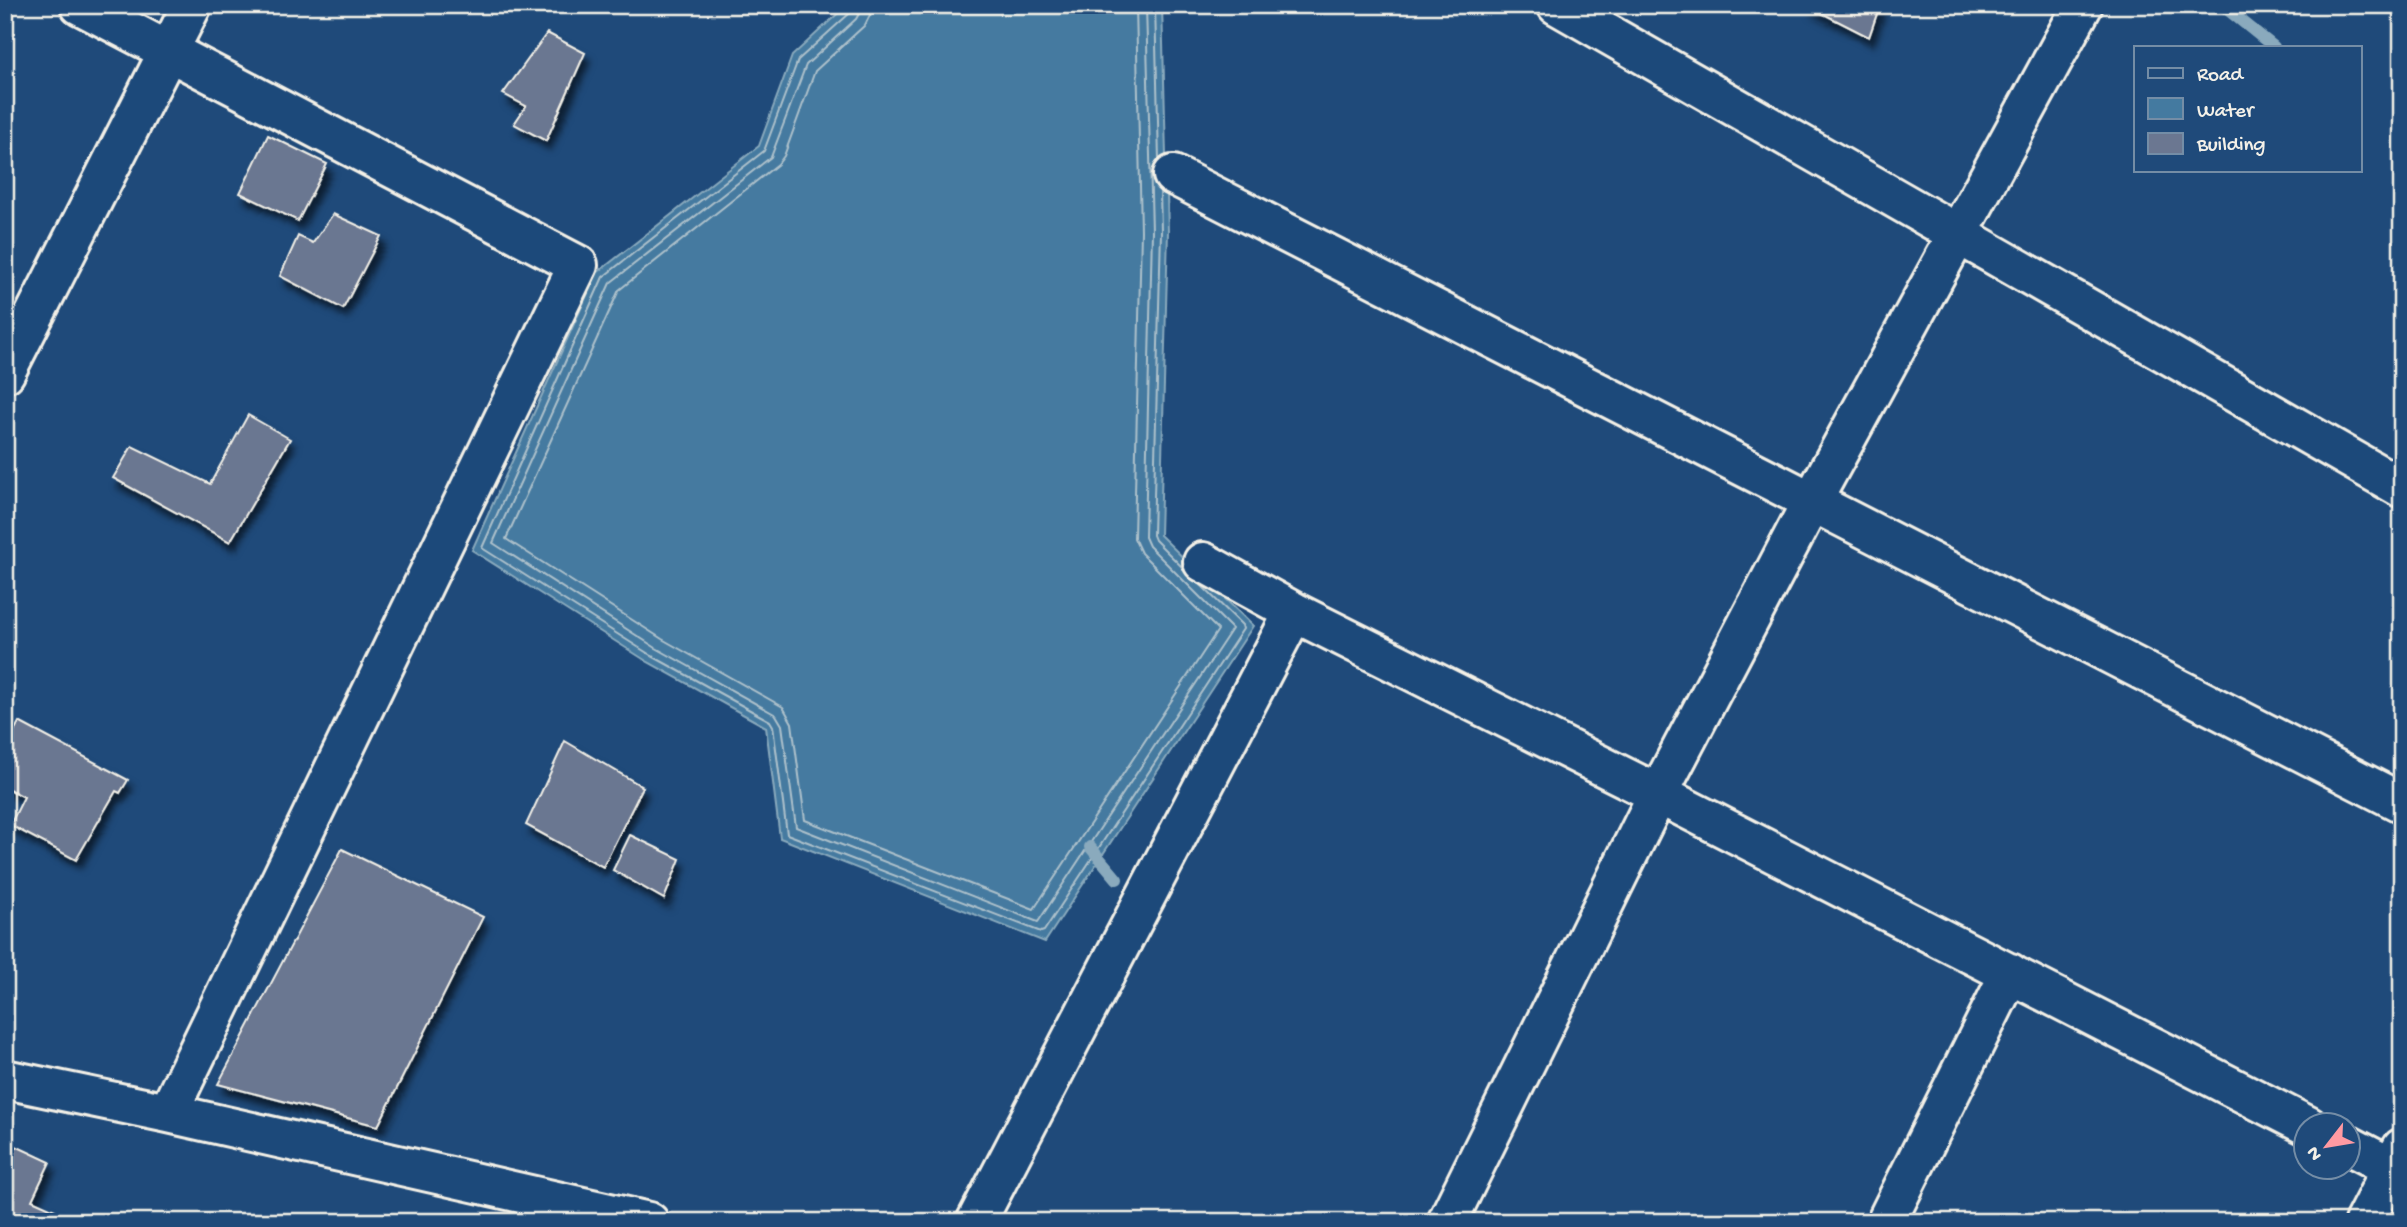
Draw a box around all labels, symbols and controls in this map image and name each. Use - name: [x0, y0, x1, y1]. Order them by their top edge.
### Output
- legend: [2134, 46, 2362, 172]
- text: Road: [2197, 64, 2245, 89]
- text: Water: [2197, 100, 2255, 125]
- text: Building: [2196, 134, 2266, 159]
- north arrow: [2292, 1112, 2362, 1182]
- text: N: [2302, 1142, 2328, 1164]

